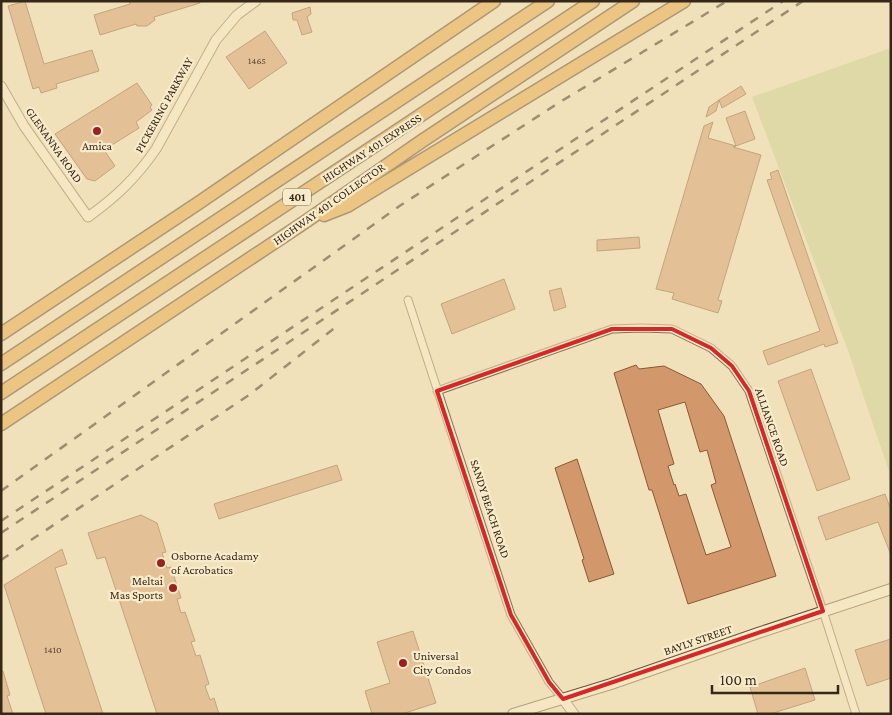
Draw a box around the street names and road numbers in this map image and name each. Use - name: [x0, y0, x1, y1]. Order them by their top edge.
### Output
- street label: PICKERING PARKWAY: [132, 54, 196, 155]
- street label: GLENANNA ROAD: [23, 105, 85, 185]
- street label: HIGHWAY 401 EXPRESS: [320, 111, 424, 185]
- street label: HIGHWAY 401 COLLECTOR: [270, 160, 388, 248]
- road number: 401: [283, 188, 311, 206]
- street label: ALLIANCE ROAD: [752, 386, 792, 468]
- street label: SANDY BEACH ROAD: [467, 458, 513, 560]
- street label: BAYLY STREET: [662, 622, 734, 658]

